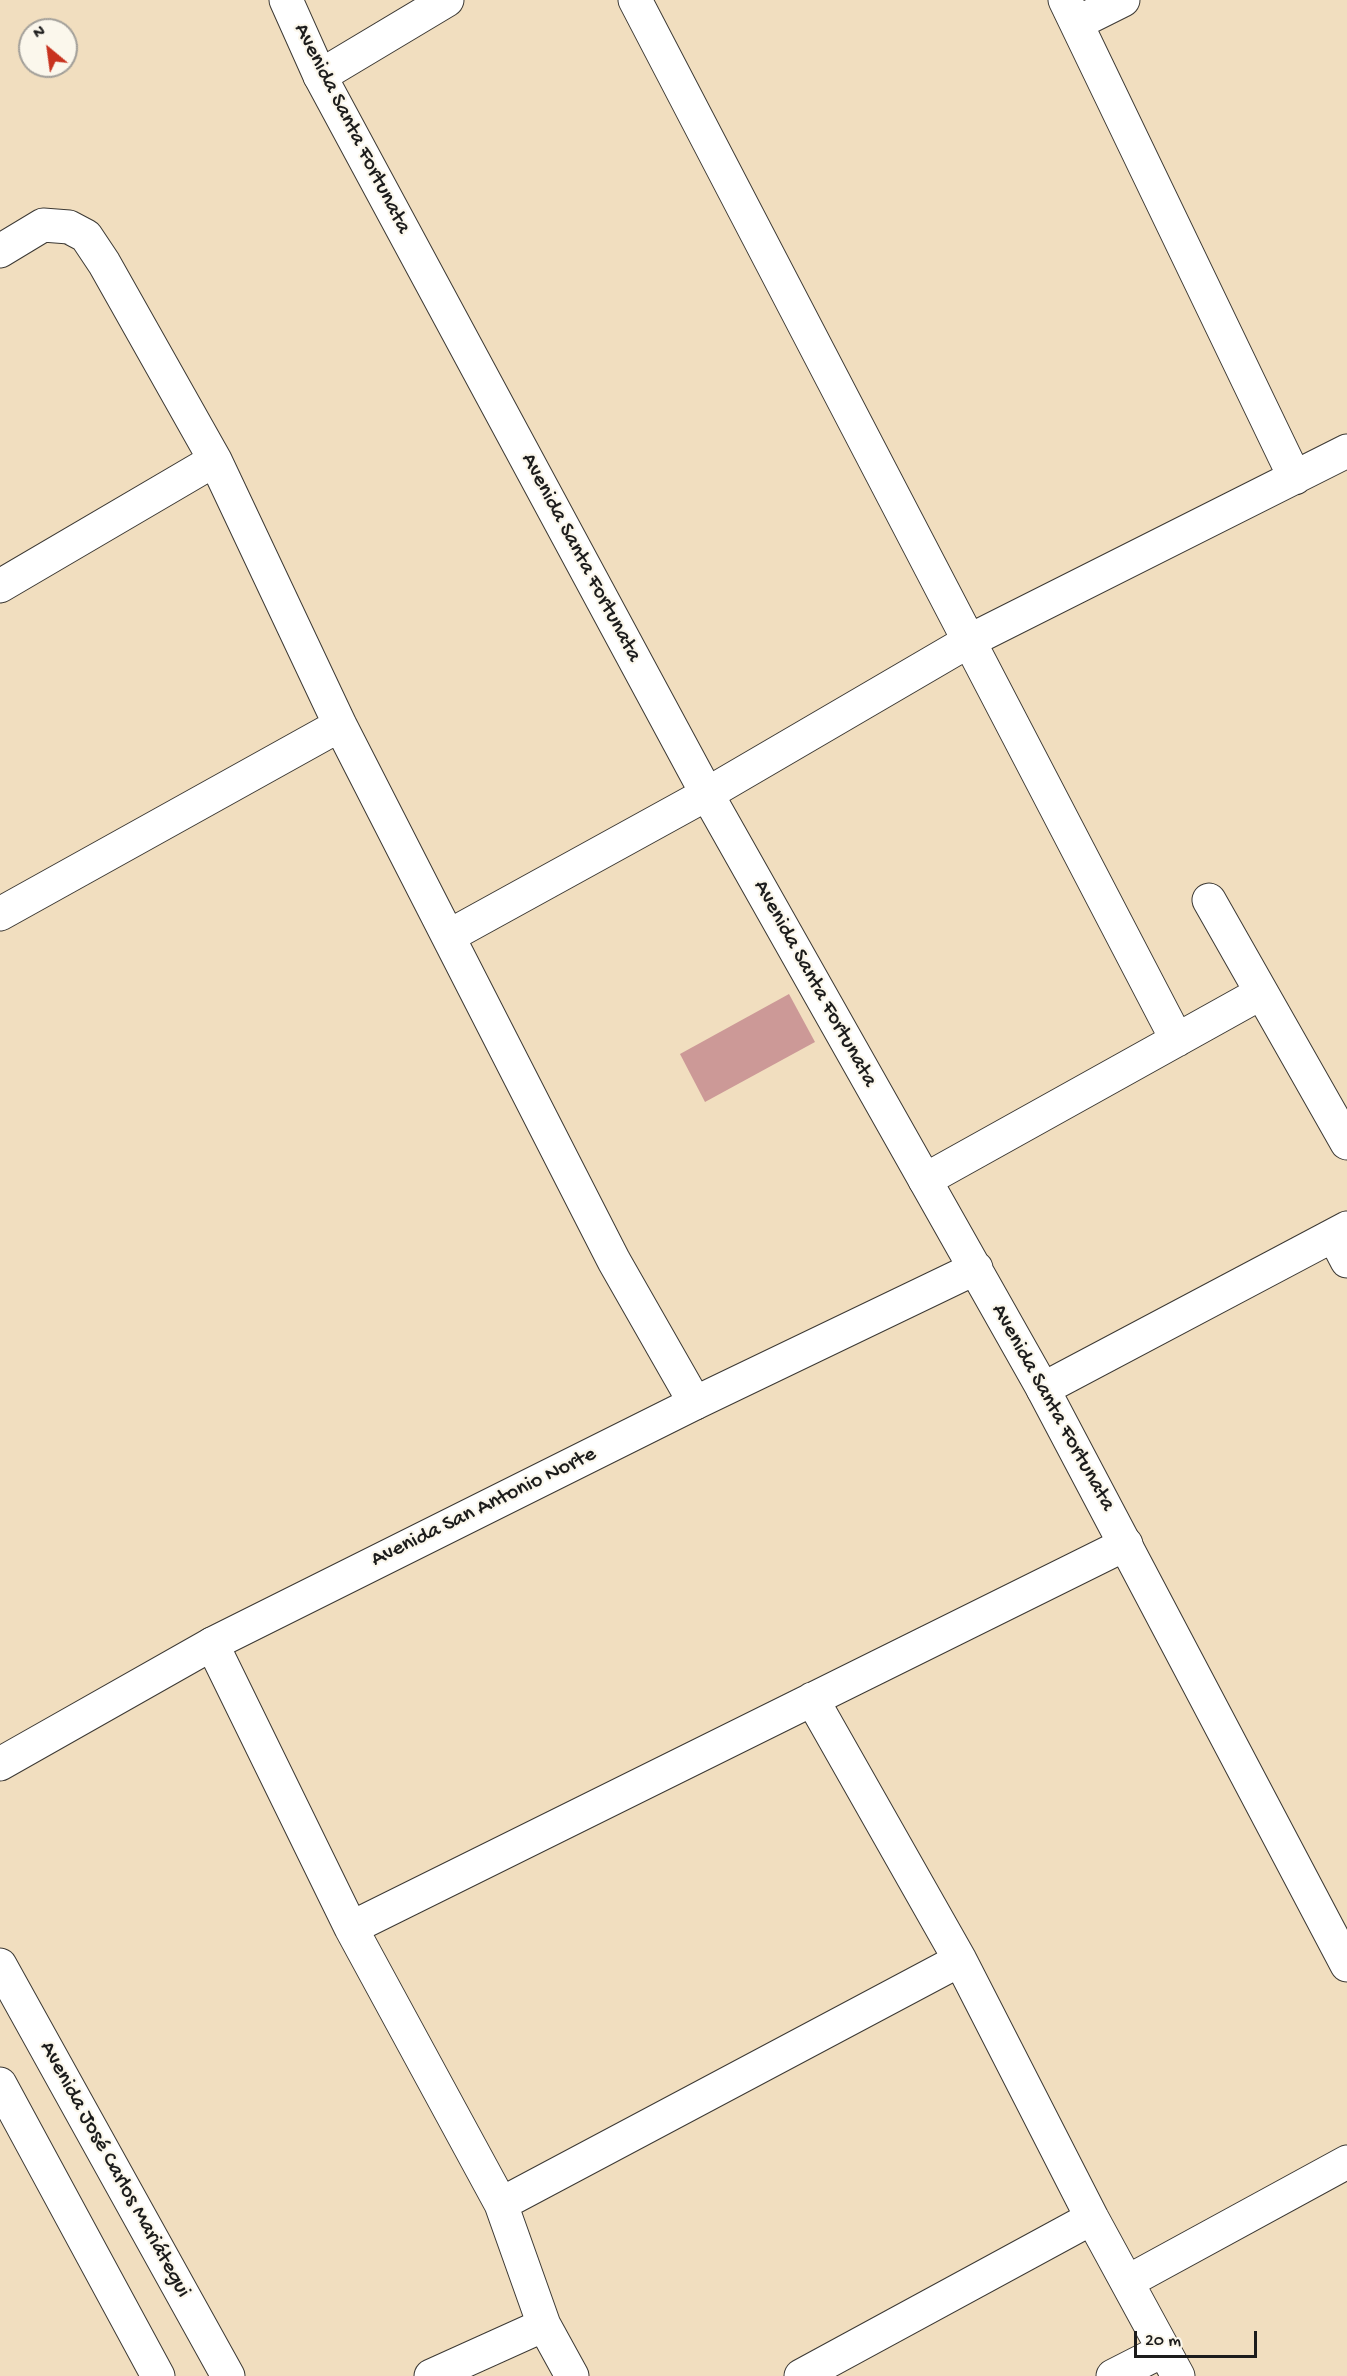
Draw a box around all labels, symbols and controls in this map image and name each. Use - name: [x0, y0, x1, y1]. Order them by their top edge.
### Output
- north arrow: [18, 18, 78, 78]
- street label: Avenida Santa Fortunata: [286, 19, 416, 239]
- text: N: [31, 23, 49, 44]
- street label: Avenida Santa Fortunata: [514, 449, 646, 667]
- street label: Avenida Santa Fortunata: [746, 876, 882, 1092]
- street label: Avenida Santa Fortunata: [984, 1300, 1120, 1516]
- street label: Avenida San Antonio Norte: [367, 1442, 601, 1574]
- street label: Avenida José Carlos Mariátegui: [32, 2037, 196, 2303]
- scale bar: [1137, 2319, 1260, 2357]
- text: 20 m: [1145, 2331, 1181, 2352]

